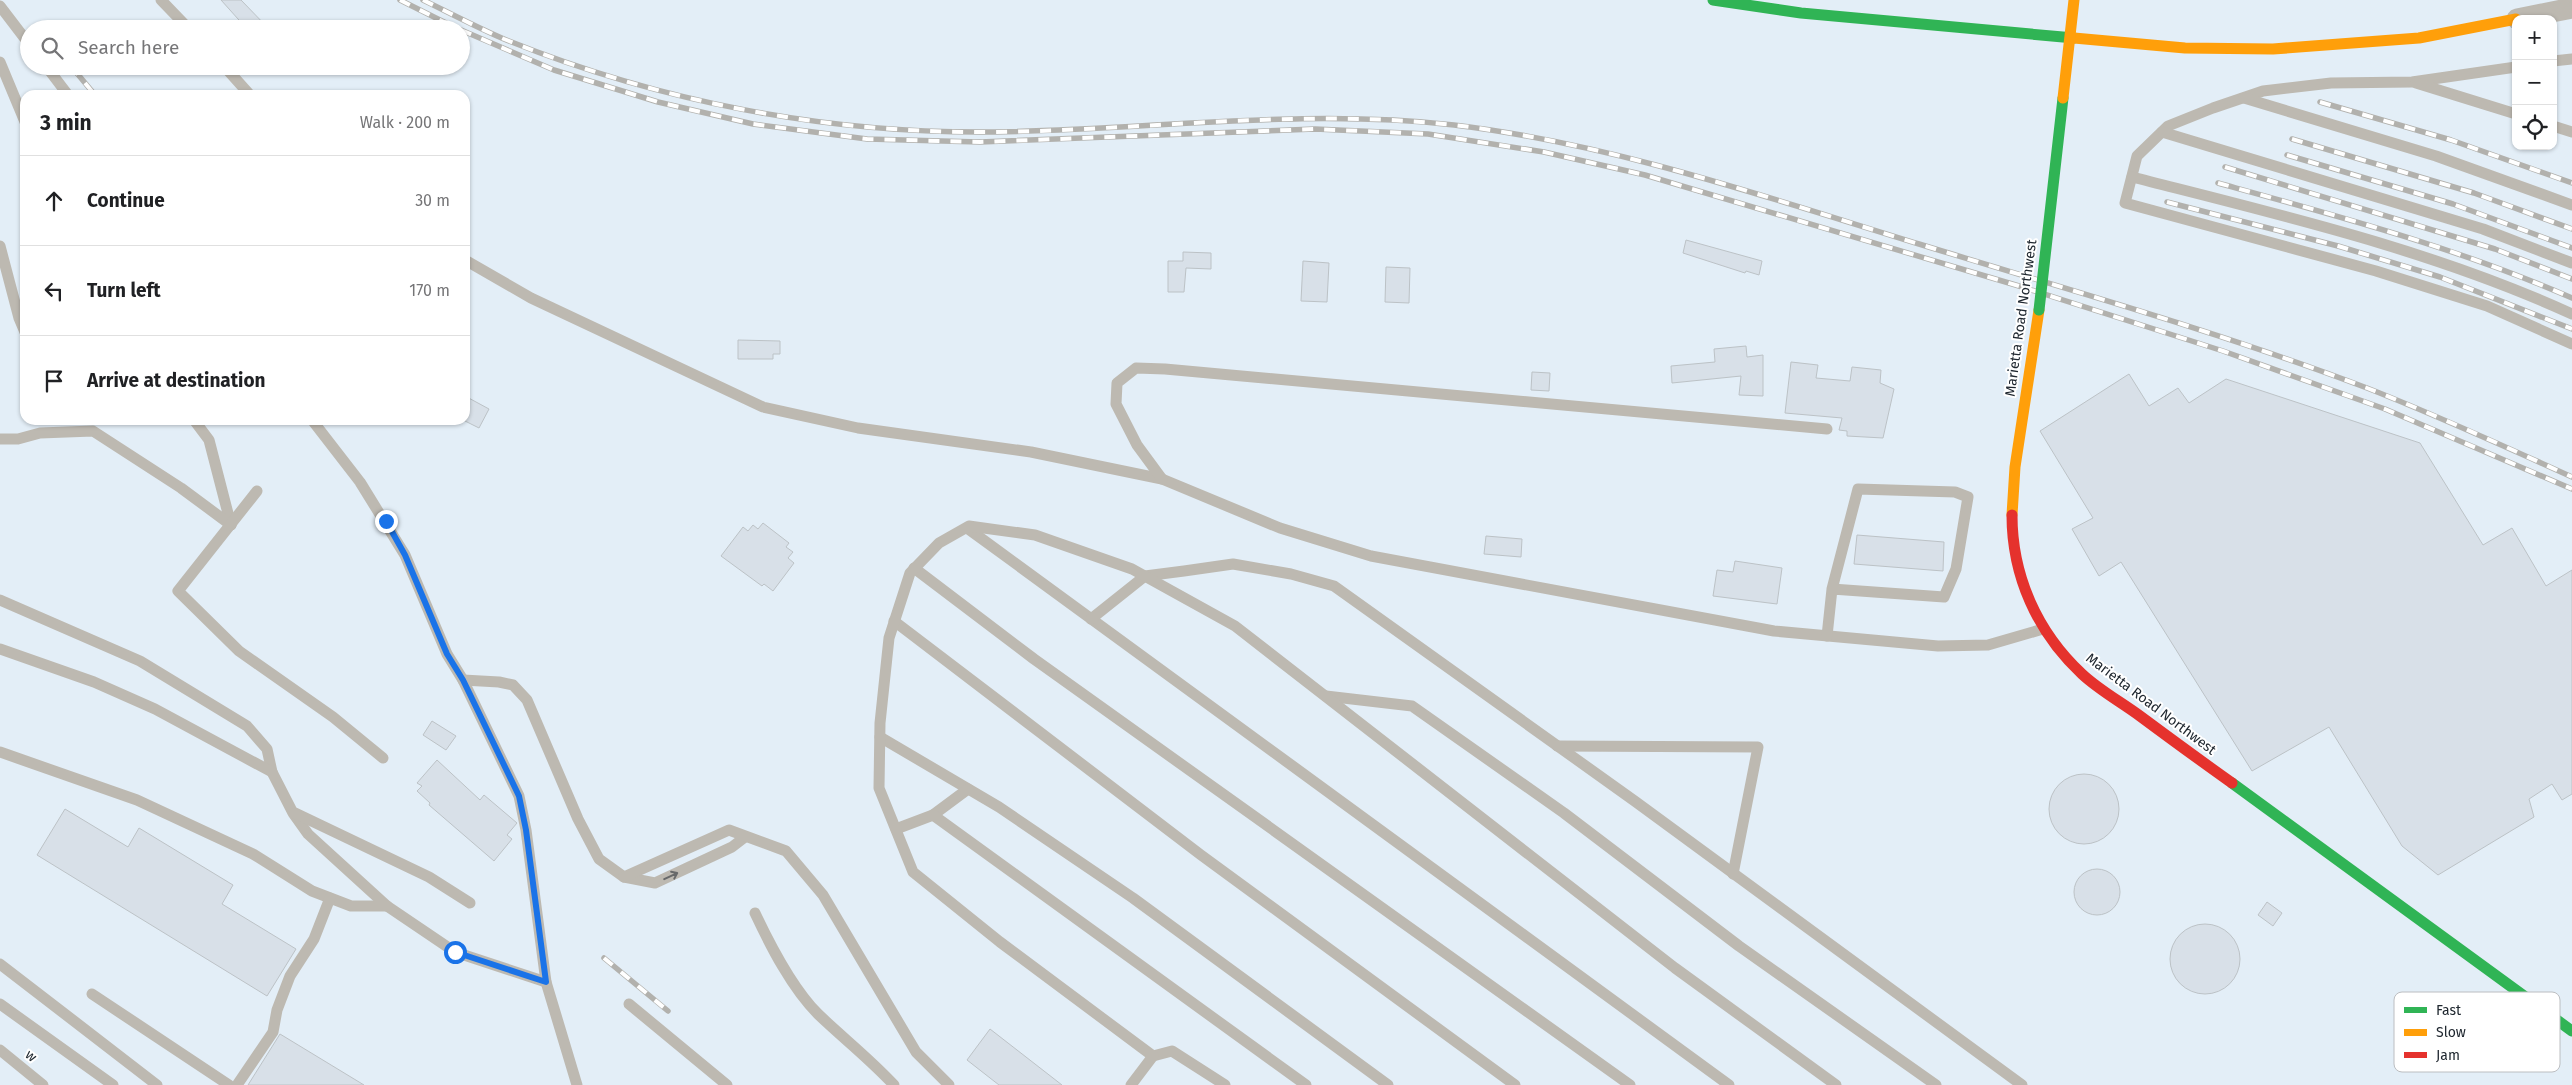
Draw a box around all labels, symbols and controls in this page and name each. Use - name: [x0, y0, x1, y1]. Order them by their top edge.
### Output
- map controls: [2512, 15, 2557, 150]
- button: +: [2512, 15, 2557, 60]
- search box: [20, 20, 470, 75]
- icon: search: [38, 34, 66, 62]
- text: Search here: [78, 36, 179, 59]
- button: −: [2512, 60, 2557, 105]
- button: locate: [2512, 105, 2557, 150]
- text: 3 min: [40, 110, 92, 136]
- text: Walk · 200 m: [360, 113, 450, 132]
- icon: ahead: [40, 187, 68, 215]
- text: Continue: [87, 189, 165, 212]
- text: 30 m: [415, 191, 450, 210]
- street label: Marietta Road Northwest: [2002, 237, 2041, 398]
- icon: left: [40, 277, 68, 305]
- text: Turn left: [87, 279, 161, 302]
- text: 170 m: [409, 281, 450, 300]
- icon: arrive: [40, 367, 68, 395]
- text: Arrive at destination: [87, 369, 266, 392]
- route end: [375, 510, 398, 533]
- street label: Marietta Road Northwest: [2083, 650, 2220, 759]
- one-way arrow: [663, 870, 678, 880]
- route start: [444, 941, 467, 964]
- legend: [2394, 992, 2560, 1072]
- text: Fast: [2436, 1002, 2462, 1019]
- text: Slow: [2436, 1024, 2466, 1041]
- street label: w: [22, 1046, 40, 1066]
- text: Jam: [2436, 1047, 2460, 1064]

